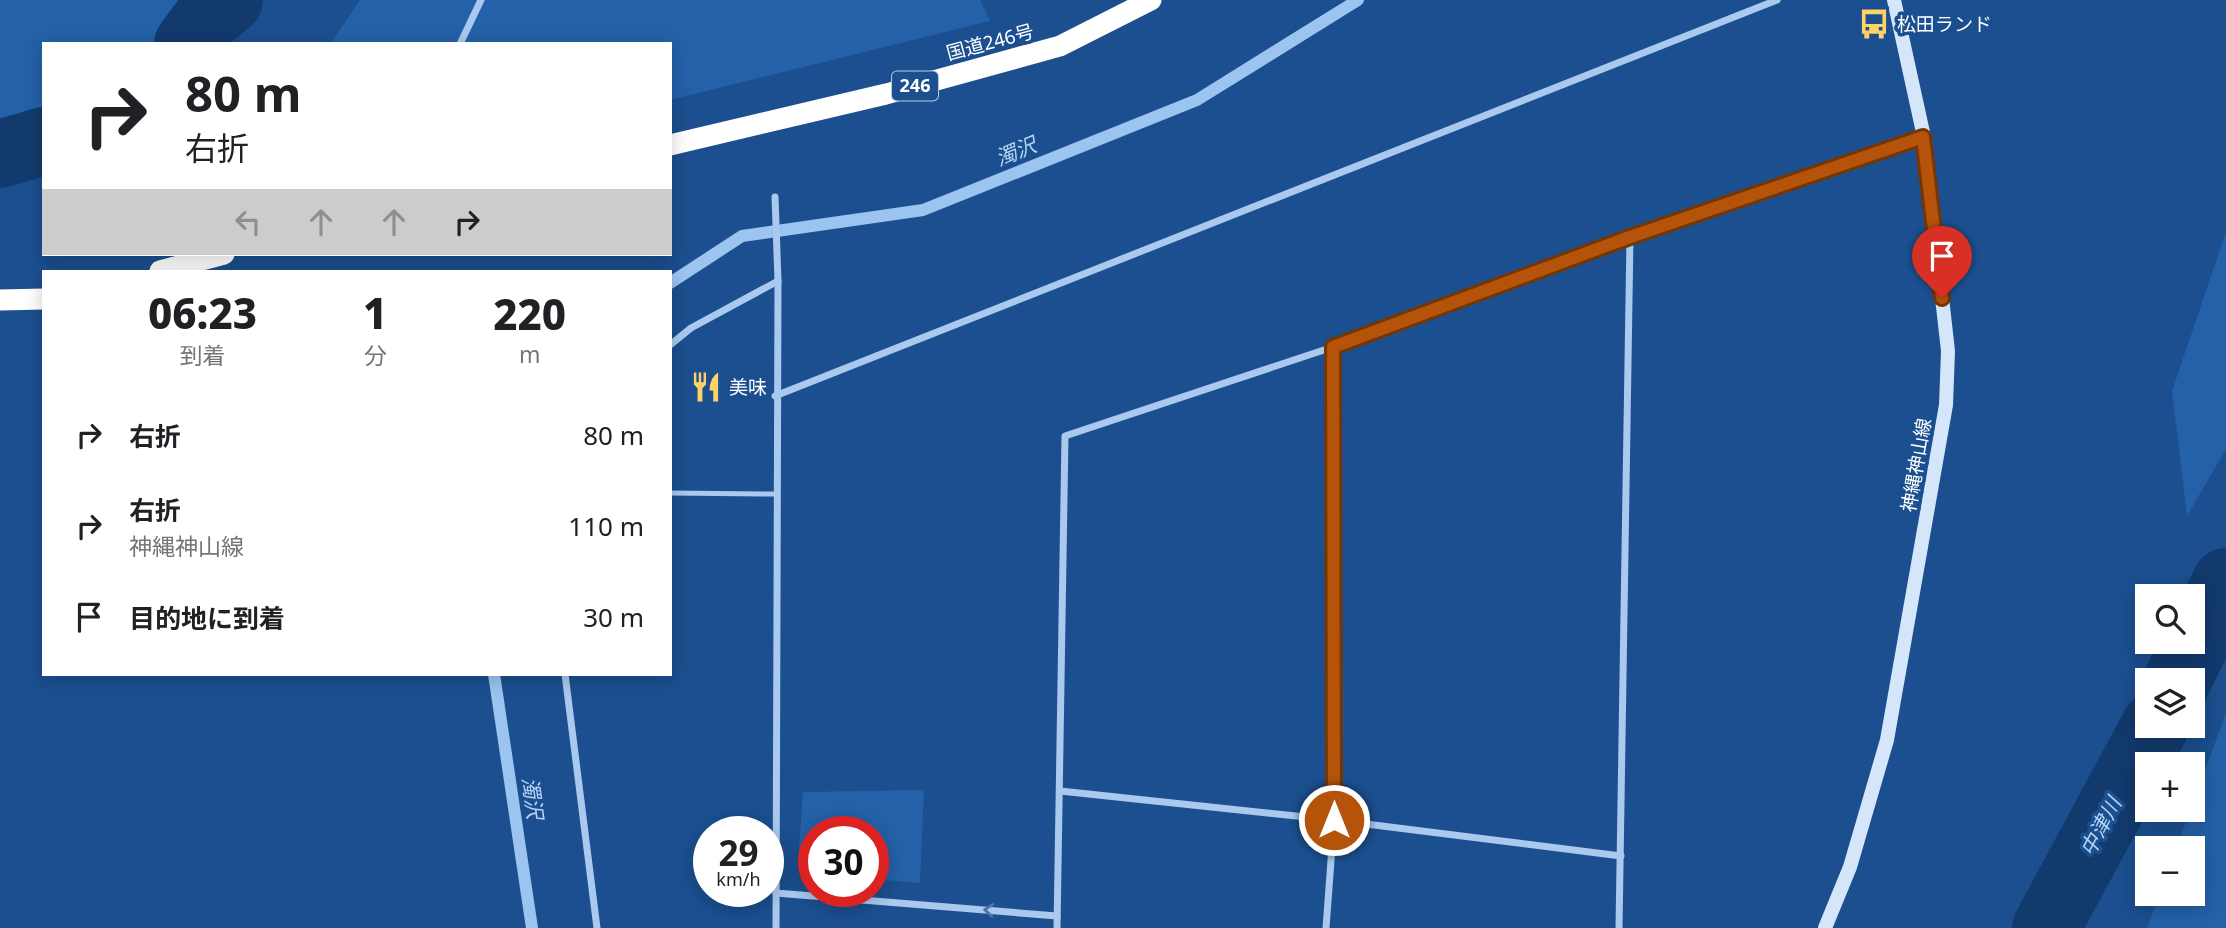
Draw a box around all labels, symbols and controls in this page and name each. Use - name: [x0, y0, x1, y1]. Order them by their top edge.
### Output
- bus stop icon: 松田ランド: [1857, 7, 1891, 41]
- place label: 松田ランド: [1897, 11, 1992, 37]
- street label: 国道246号: [943, 18, 1037, 66]
- text: 80 m: [185, 60, 302, 126]
- icon: right: [70, 70, 161, 161]
- road number: 246: [892, 72, 938, 100]
- text: 右折: [185, 126, 249, 169]
- water label: 濁沢: [991, 129, 1043, 172]
- icon: left: [229, 203, 267, 241]
- icon: ahead: [302, 203, 340, 241]
- icon: ahead: [375, 203, 413, 241]
- icon: right: [448, 203, 486, 241]
- pin: [1912, 226, 1972, 298]
- icon: arrive: [1923, 237, 1961, 275]
- text: 06:23: [148, 284, 257, 341]
- text: 1: [363, 284, 387, 341]
- text: 220: [493, 285, 566, 342]
- text: m: [519, 338, 540, 370]
- text: 到着: [179, 339, 225, 371]
- text: 分: [364, 339, 387, 371]
- restaurant icon: 美味: [689, 370, 723, 404]
- place label: 美味: [729, 374, 767, 400]
- icon: right: [70, 416, 108, 454]
- street label: 神縄神山線: [1895, 416, 1937, 514]
- text: 80 m: [583, 417, 644, 453]
- text: 右折: [129, 418, 181, 454]
- text: 右折: [129, 492, 181, 528]
- icon: right: [70, 507, 108, 545]
- text: 110 m: [568, 508, 644, 544]
- text: 神縄神山線: [129, 530, 244, 562]
- map controls: [2135, 584, 2205, 906]
- button: search: [2135, 584, 2205, 654]
- icon: arrive: [70, 598, 108, 636]
- text: 30 m: [583, 599, 644, 635]
- text: 目的地に到着: [129, 600, 285, 636]
- button: layers: [2135, 668, 2205, 738]
- button: +: [2135, 752, 2205, 822]
- water label: 濁沢: [516, 775, 550, 824]
- position arrow: [1297, 783, 1371, 857]
- water label: 中津川: [2073, 790, 2128, 861]
- speed limit sign: 30: [798, 816, 889, 907]
- text: 29: [718, 829, 759, 876]
- button: −: [2135, 836, 2205, 906]
- text: km/h: [716, 867, 761, 891]
- one-way arrow: [983, 903, 994, 918]

